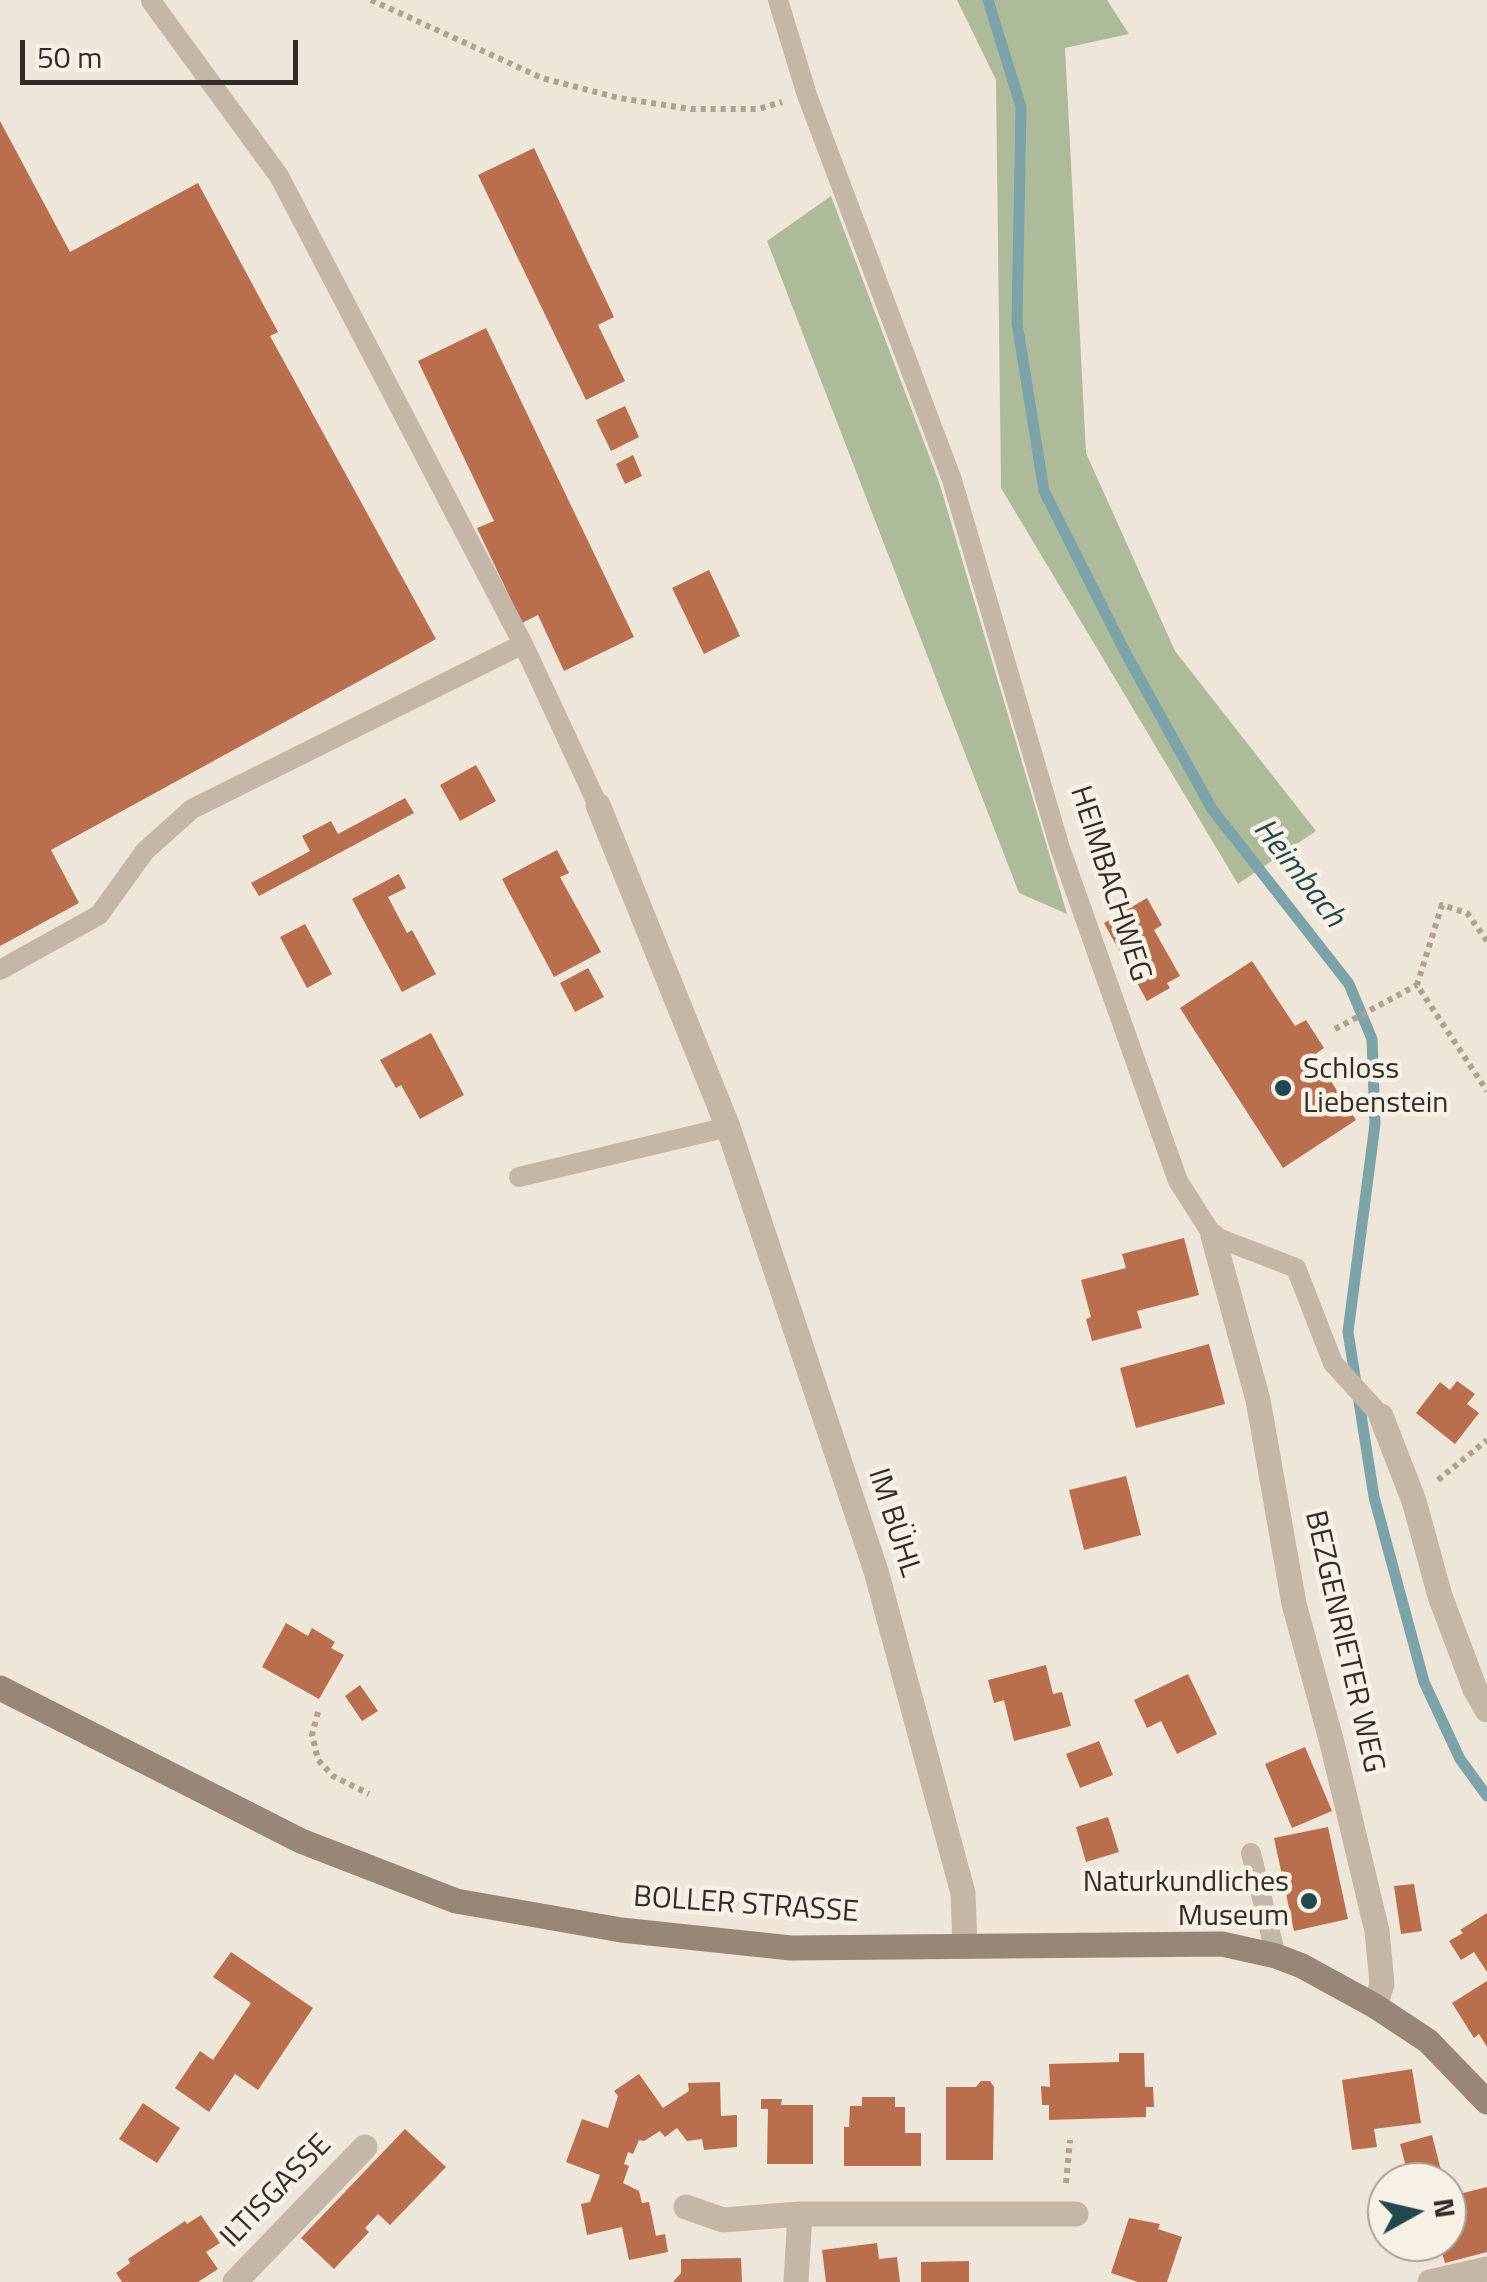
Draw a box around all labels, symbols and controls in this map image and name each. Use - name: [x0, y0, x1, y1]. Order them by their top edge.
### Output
- scale bar: [25, 20, 302, 82]
- text: 50 m: [37, 34, 102, 80]
- street label: HEIMBACHWEG: [1061, 782, 1157, 986]
- water label: Heimbach: [1244, 812, 1352, 936]
- place label: Schloss Liebenstein: [1303, 1053, 1448, 1124]
- marker: Schloss Liebenstein: [1272, 1077, 1294, 1099]
- street label: IM BÜHL: [859, 1464, 927, 1582]
- street label: BEZGENRIETER WEG: [1295, 1508, 1391, 1776]
- place label: Naturkundliches Museum: [1083, 1866, 1289, 1936]
- street label: BOLLER STRASSE: [632, 1880, 860, 1932]
- marker: Naturkundliches Museum: [1298, 1890, 1320, 1912]
- street label: ILTISGASSE: [214, 2128, 340, 2256]
- north arrow: [1367, 2162, 1467, 2262]
- text: N: [1423, 2195, 1468, 2221]

